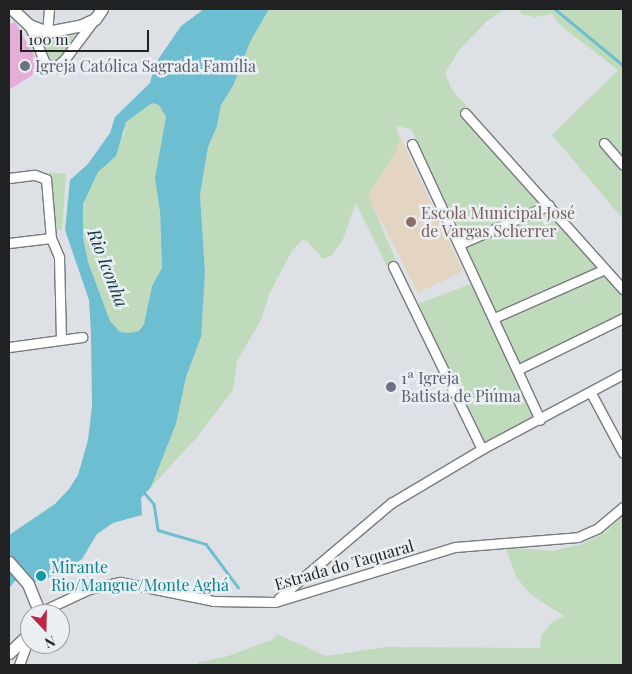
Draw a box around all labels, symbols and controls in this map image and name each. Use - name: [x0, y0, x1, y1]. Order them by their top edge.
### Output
- scale bar: [22, 20, 151, 52]
- text: 100 m: [28, 29, 69, 49]
- place label: Igreja Católica Sagrada Família: [35, 56, 256, 76]
- marker: Igreja Católica Sagrada Família: [19, 60, 31, 72]
- place label: Escola Municipal José de Vargas Scherrer: [421, 203, 575, 241]
- marker: Escola Municipal José de Vargas Scherrer: [405, 216, 417, 228]
- water label: Rio Iconha: [83, 226, 133, 310]
- place label: 1ª Igreja Batista de Piúma: [401, 368, 521, 406]
- marker: 1ª Igreja Batista de Piúma: [385, 381, 397, 393]
- street label: Estrada do Taquaral: [272, 536, 416, 594]
- place label: Mirante Rio/Mangue/Monte Aghá: [51, 557, 229, 595]
- marker: Mirante Rio/Mangue/Monte Aghá: [35, 570, 47, 582]
- north arrow: [20, 604, 70, 654]
- text: N: [42, 632, 58, 653]

